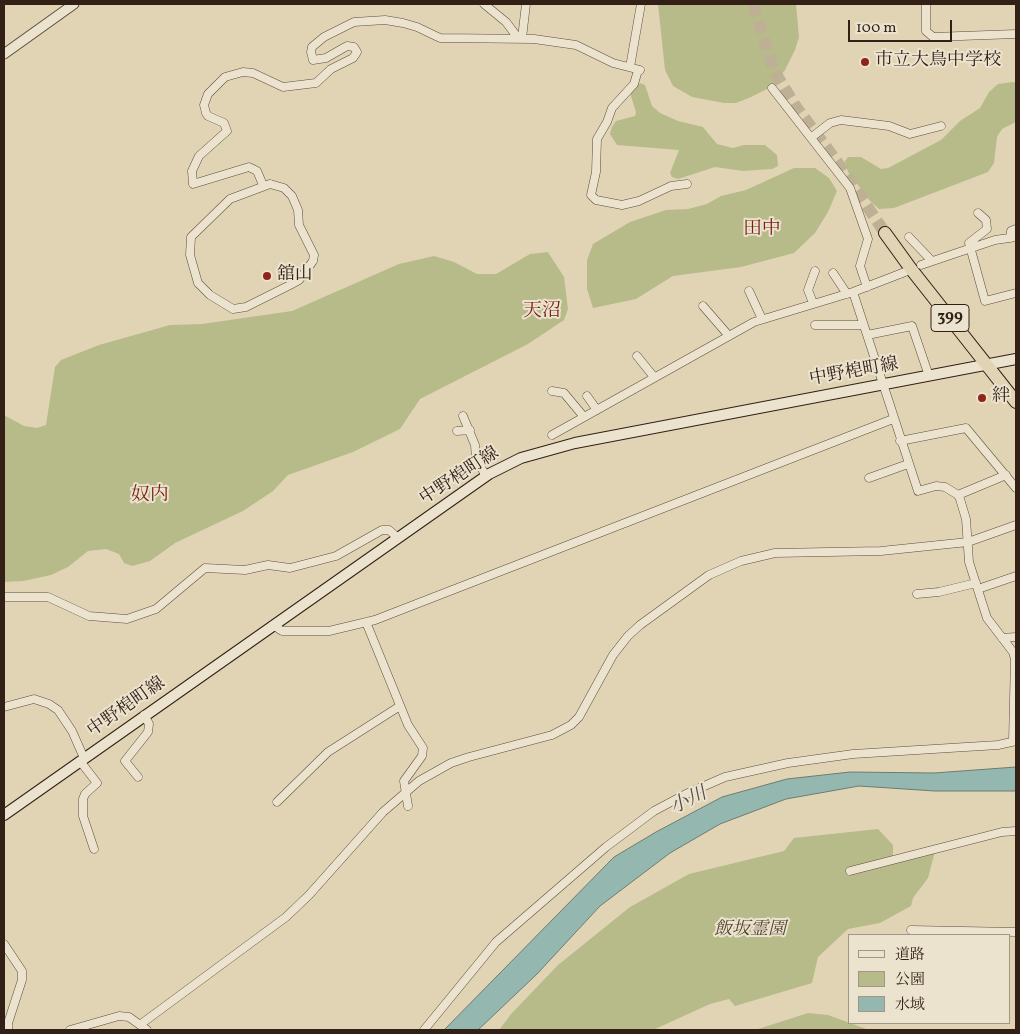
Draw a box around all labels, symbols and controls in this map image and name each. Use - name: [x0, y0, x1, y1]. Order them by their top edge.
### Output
- scale bar: [850, 10, 954, 42]
- text: 100 m: [856, 18, 896, 39]
- place label: 市立大鳥中学校: [875, 51, 1001, 73]
- marker: 市立大鳥中学校: [859, 56, 871, 68]
- district label: 田中: [743, 220, 781, 242]
- place label: 舘山: [277, 265, 313, 287]
- marker: 舘山: [261, 270, 273, 282]
- district label: 天沼: [523, 302, 561, 324]
- road number: 399: [931, 304, 969, 332]
- street label: 中野梍町線: [808, 355, 900, 391]
- place label: 絆: [992, 387, 1010, 409]
- marker: 絆: [976, 392, 988, 404]
- street label: 中野梍町線: [416, 443, 504, 511]
- district label: 奴内: [131, 486, 169, 508]
- street label: 中野梍町線: [84, 673, 170, 743]
- water label: 小川: [667, 783, 711, 821]
- park label: 飯坂霊園: [714, 920, 786, 942]
- legend: [848, 934, 1010, 1024]
- text: 道路: [895, 945, 925, 966]
- text: 公園: [895, 970, 925, 991]
- text: 水域: [895, 995, 925, 1016]

